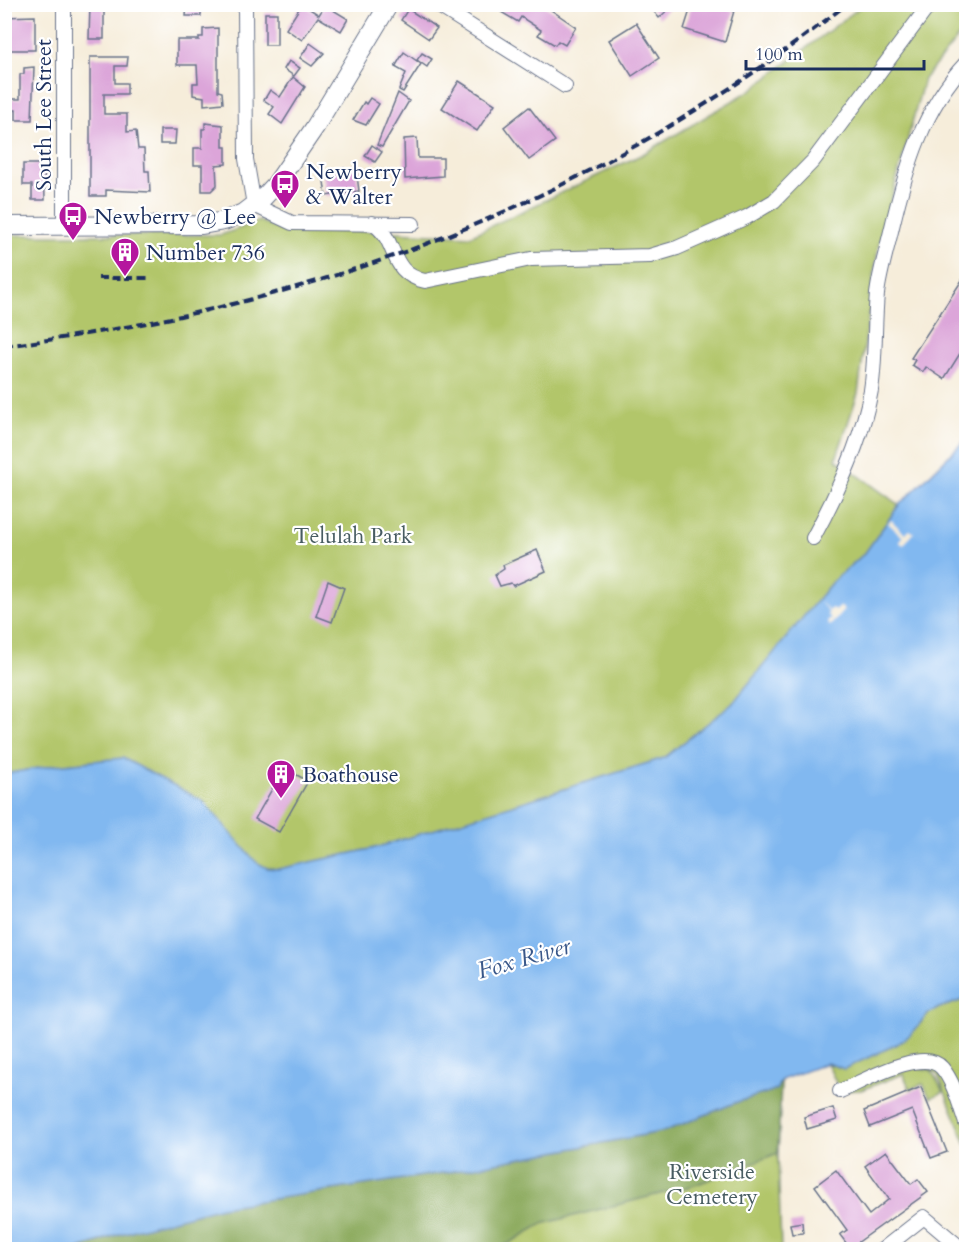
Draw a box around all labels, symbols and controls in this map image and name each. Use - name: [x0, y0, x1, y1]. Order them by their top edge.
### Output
- scale bar: [746, 33, 924, 71]
- street label: South Lee Street: [29, 39, 59, 191]
- text: 100 m: [755, 42, 803, 67]
- place label: Newberry & Walter: [306, 157, 402, 212]
- bus stop icon: Newberry & Walter: [269, 168, 301, 210]
- bus stop icon: Newberry @ Lee: [57, 200, 89, 242]
- place label: Newberry @ Lee: [94, 202, 256, 232]
- building icon: Number 736: [109, 236, 141, 278]
- place label: Number 736: [146, 238, 265, 268]
- park label: Telulah Park: [293, 521, 413, 551]
- building icon: Boathouse: [265, 758, 297, 800]
- place label: Boathouse: [302, 760, 399, 790]
- water label: Fox River: [474, 929, 576, 987]
- park label: Riverside Cemetery: [666, 1157, 758, 1212]

